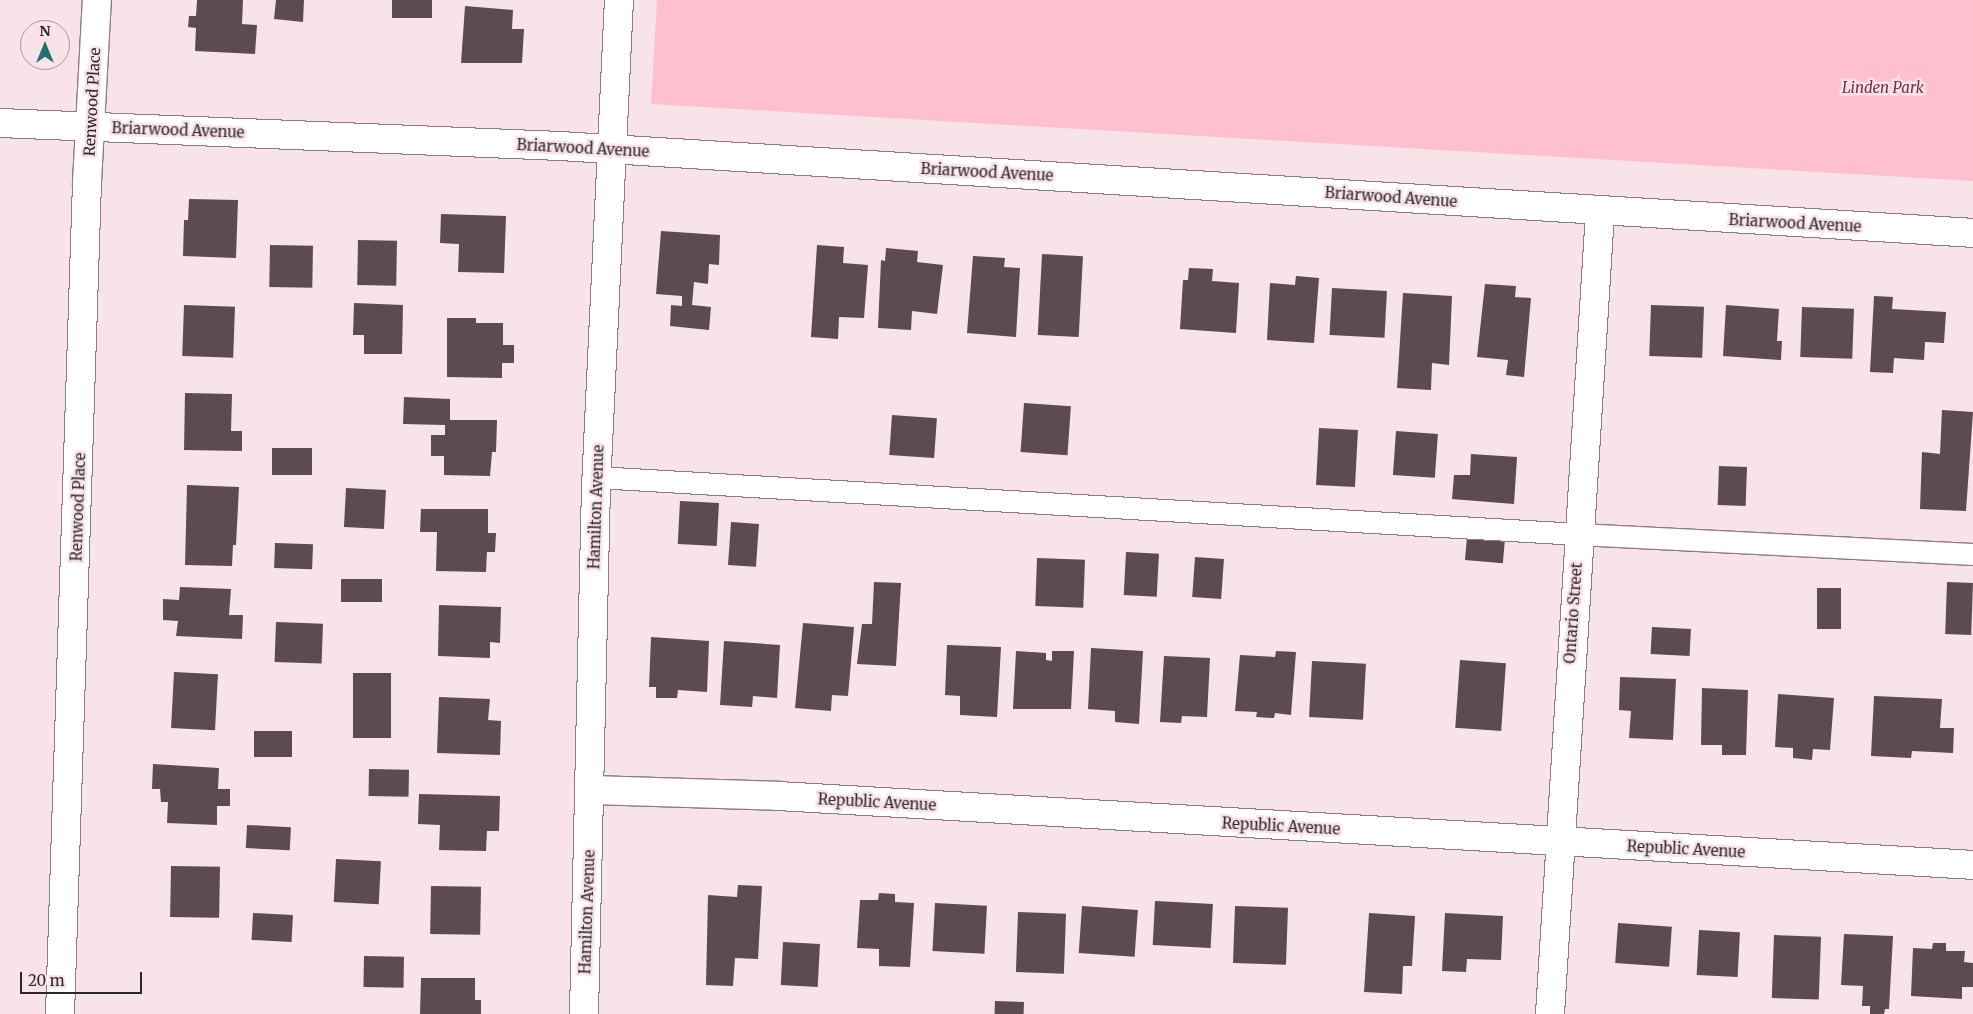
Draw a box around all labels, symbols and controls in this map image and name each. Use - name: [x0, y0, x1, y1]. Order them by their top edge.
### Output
- north arrow: [20, 20, 70, 70]
- text: N: [39, 22, 51, 40]
- street label: Renwood Place: [80, 47, 104, 157]
- park label: Linden Park: [1842, 79, 1924, 97]
- street label: Briarwood Avenue: [111, 119, 245, 141]
- street label: Briarwood Avenue: [516, 136, 650, 160]
- street label: Briarwood Avenue: [920, 160, 1054, 184]
- street label: Briarwood Avenue: [1324, 183, 1458, 211]
- street label: Briarwood Avenue: [1728, 211, 1862, 235]
- street label: Hamilton Avenue: [585, 444, 607, 570]
- street label: Renwood Place: [67, 452, 89, 562]
- street label: Ontario Street: [1560, 562, 1586, 664]
- street label: Republic Avenue: [817, 790, 937, 814]
- street label: Republic Avenue: [1221, 814, 1341, 838]
- street label: Republic Avenue: [1626, 837, 1746, 861]
- street label: Hamilton Avenue: [576, 849, 598, 975]
- scale bar: [22, 962, 145, 994]
- text: 20 m: [28, 971, 65, 990]

